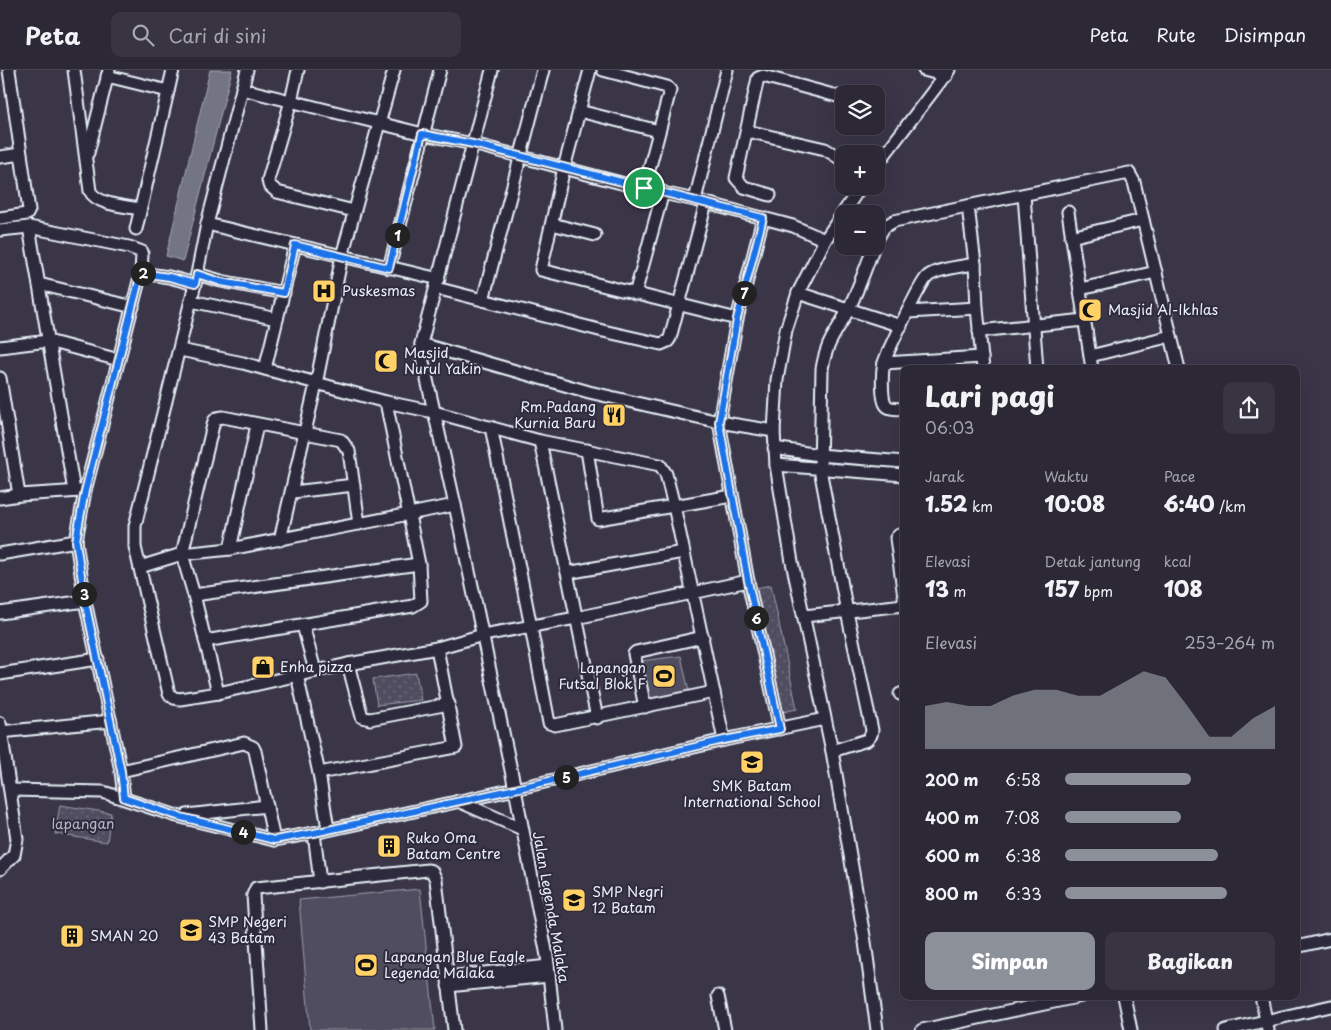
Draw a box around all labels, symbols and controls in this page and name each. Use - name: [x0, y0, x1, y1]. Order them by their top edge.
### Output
- search box: [111, 12, 461, 57]
- text: Peta: [25, 17, 81, 53]
- icon: search: [129, 21, 157, 49]
- text: Cari di sini: [169, 21, 266, 49]
- text: Peta: [1089, 21, 1128, 48]
- text: Rute: [1156, 21, 1196, 48]
- text: Disimpan: [1224, 21, 1306, 48]
- map controls: [835, 85, 885, 255]
- button: layers: [835, 85, 885, 135]
- button: +: [835, 145, 885, 195]
- pin: [623, 167, 665, 209]
- icon: arrive: [630, 174, 658, 202]
- button: −: [835, 205, 885, 255]
- pin: 1: [384, 222, 410, 248]
- text: 1: [394, 225, 401, 246]
- pin: 2: [130, 260, 156, 286]
- text: 2: [139, 263, 148, 284]
- hospital icon: Puskesmas: [311, 278, 337, 304]
- place label: Puskesmas: [342, 280, 415, 301]
- pin: 7: [732, 280, 756, 306]
- text: 7: [740, 283, 749, 304]
- mosque icon: Masjid Al-Ikhlas: [1077, 297, 1103, 323]
- place label: Masjid Al-Ikhlas: [1108, 299, 1218, 320]
- place label: Masjid Nurul Yakin: [404, 342, 482, 379]
- mosque icon: Masjid Nurul Yakin: [373, 348, 399, 374]
- text: Lari pagi: [925, 374, 1055, 417]
- button: share: [1223, 382, 1275, 434]
- place label: Rm.Padang Kurnia Baru: [514, 396, 596, 433]
- restaurant icon: Rm.Padang Kurnia Baru: [601, 402, 627, 428]
- text: 06:03: [925, 415, 974, 439]
- text: Jarak: [925, 466, 965, 487]
- text: Waktu: [1044, 466, 1088, 487]
- text: Pace: [1164, 466, 1195, 487]
- text: 1.52: [925, 487, 967, 519]
- text: 10:08: [1044, 487, 1105, 519]
- text: 6:40: [1164, 487, 1215, 519]
- text: km: [967, 496, 993, 517]
- text: /km: [1215, 496, 1246, 517]
- text: Elevasi: [925, 551, 971, 572]
- text: Detak jantung: [1044, 551, 1141, 572]
- text: kcal: [1164, 551, 1192, 572]
- text: 13: [925, 572, 949, 604]
- text: 157: [1044, 572, 1079, 604]
- text: 108: [1164, 572, 1203, 604]
- text: m: [949, 581, 966, 602]
- text: bpm: [1079, 581, 1113, 602]
- pin: 3: [72, 582, 96, 606]
- text: 3: [80, 584, 89, 605]
- pin: 6: [744, 606, 768, 630]
- text: 6: [752, 608, 761, 629]
- text: Elevasi: [925, 630, 977, 654]
- text: 253–264 m: [1184, 630, 1275, 654]
- shop icon: Enha pizza: [250, 654, 276, 680]
- place label: Enha pizza: [280, 656, 353, 677]
- place label: Lapangan Futsal Blok F: [558, 657, 646, 694]
- sports icon: Lapangan Futsal Blok F: [651, 663, 677, 689]
- school or university icon: SMK Batam International School: [739, 749, 765, 775]
- pin: 5: [554, 764, 578, 790]
- text: 5: [562, 767, 571, 788]
- text: 200 m: [925, 767, 979, 791]
- text: 6:58: [1005, 767, 1041, 791]
- place label: SMK Batam International School: [683, 775, 821, 812]
- text: 400 m: [925, 805, 979, 829]
- text: 7:08: [1005, 805, 1040, 829]
- park label: lapangan: [51, 813, 115, 834]
- pin: 4: [230, 820, 256, 844]
- text: 4: [239, 822, 248, 843]
- place label: Ruko Oma Batam Centre: [406, 827, 501, 864]
- street label: Jalan Legenda Malaka: [528, 830, 575, 984]
- building icon: Ruko Oma Batam Centre: [376, 833, 402, 859]
- text: 600 m: [925, 843, 979, 867]
- text: 6:38: [1005, 843, 1041, 867]
- place label: SMP Negri 12 Batam: [592, 881, 664, 918]
- text: 800 m: [925, 881, 978, 905]
- text: 6:33: [1005, 881, 1042, 905]
- school or university icon: SMP Negri 12 Batam: [561, 887, 587, 913]
- place label: SMP Negeri 43 Batam: [208, 911, 287, 948]
- school or university icon: SMP Negeri 43 Batam: [178, 917, 204, 943]
- building icon: SMAN 20: [59, 923, 85, 949]
- place label: SMAN 20: [90, 925, 158, 946]
- button: Simpan: [925, 932, 1095, 990]
- button: Bagikan: [1105, 932, 1275, 990]
- place label: Lapangan Blue Eagle Legenda Malaka: [384, 946, 525, 983]
- sports icon: Lapangan Blue Eagle Legenda Malaka: [353, 952, 379, 978]

